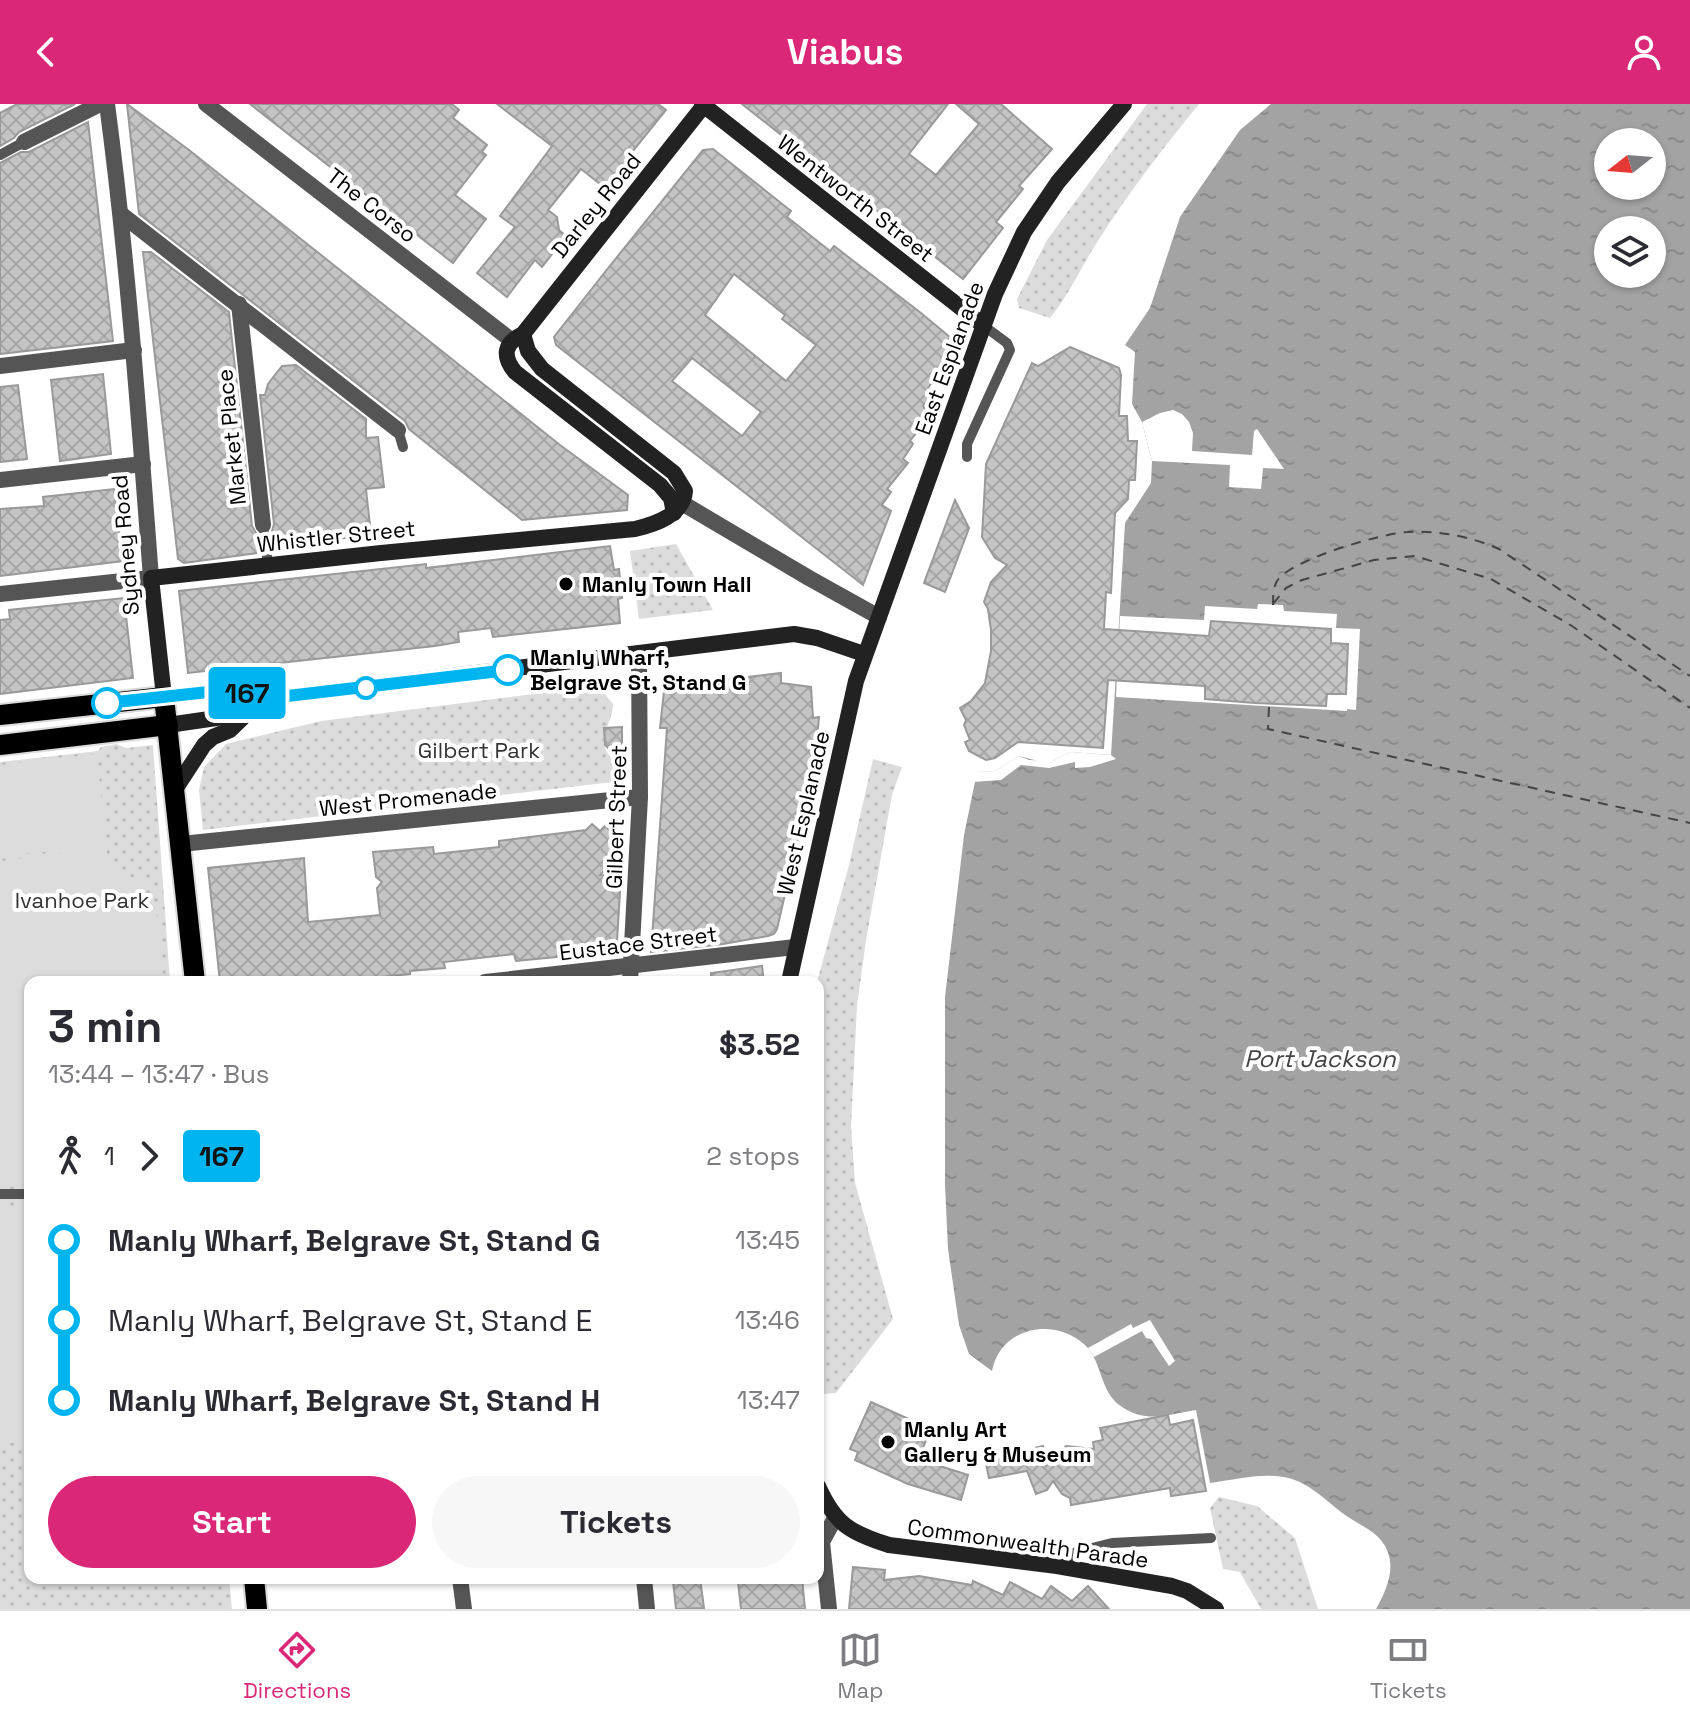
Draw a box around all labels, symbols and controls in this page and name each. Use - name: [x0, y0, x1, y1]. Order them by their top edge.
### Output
- text: Viabus: [787, 29, 903, 75]
- icon: back: [24, 30, 68, 74]
- icon: person: [1622, 30, 1666, 74]
- street label: Wentworth Street: [772, 128, 940, 268]
- north arrow: [1594, 128, 1666, 200]
- map controls: [1594, 128, 1666, 288]
- street label: Darley Road: [545, 147, 647, 263]
- street label: The Corso: [322, 161, 422, 249]
- button: layers: [1594, 216, 1666, 288]
- street label: East Esplanade: [908, 277, 990, 439]
- street label: Market Place: [210, 368, 252, 506]
- street label: Sydney Road: [105, 474, 145, 616]
- street label: Whistler Street: [255, 514, 417, 558]
- place label: Manly Town Hall: [582, 570, 752, 598]
- marker: Manly Town Hall: [557, 575, 575, 593]
- place label: Manly Wharf, Belgrave St, Stand G: [530, 643, 746, 696]
- marker: Manly Wharf, Belgrave St, Stand G: [493, 655, 523, 685]
- line badge: 167: [201, 667, 293, 719]
- text: 167: [224, 675, 270, 711]
- unlabelled marker: [355, 677, 377, 699]
- unlabelled marker: [92, 688, 122, 718]
- street label: West Esplanade: [770, 728, 836, 898]
- park label: Gilbert Park: [418, 736, 540, 764]
- street label: Gilbert Street: [599, 745, 633, 889]
- street label: West Promenade: [318, 776, 498, 822]
- park label: Ivanhoe Park: [15, 886, 149, 914]
- street label: Eustace Street: [558, 919, 718, 967]
- text: 3 min: [48, 999, 162, 1055]
- text: $3.52: [719, 1025, 800, 1064]
- water label: Port Jackson: [1244, 1043, 1397, 1074]
- text: 13:44 – 13:47 · Bus: [48, 1057, 270, 1091]
- icon: walk: [48, 1134, 92, 1178]
- icon: forward: [127, 1134, 171, 1178]
- text: 167: [199, 1138, 244, 1174]
- text: 1: [104, 1139, 115, 1173]
- text: 2 stops: [706, 1139, 800, 1173]
- text: Manly Wharf, Belgrave St, Stand G: [108, 1221, 600, 1260]
- text: 13:45: [735, 1223, 800, 1257]
- text: Manly Wharf, Belgrave St, Stand E: [108, 1301, 592, 1340]
- text: 13:46: [735, 1303, 800, 1337]
- text: Manly Wharf, Belgrave St, Stand H: [108, 1381, 600, 1420]
- text: 13:47: [737, 1383, 800, 1417]
- place label: Manly Art Gallery & Museum: [904, 1415, 1092, 1468]
- marker: Manly Art Gallery & Museum: [879, 1433, 897, 1451]
- button: Start: [48, 1476, 416, 1568]
- button: Tickets: [432, 1476, 800, 1568]
- street label: Commonwealth Parade: [906, 1512, 1150, 1574]
- tab: Directions: [243, 1628, 351, 1704]
- tab: Map: [838, 1628, 883, 1704]
- tab: Tickets: [1370, 1628, 1447, 1704]

